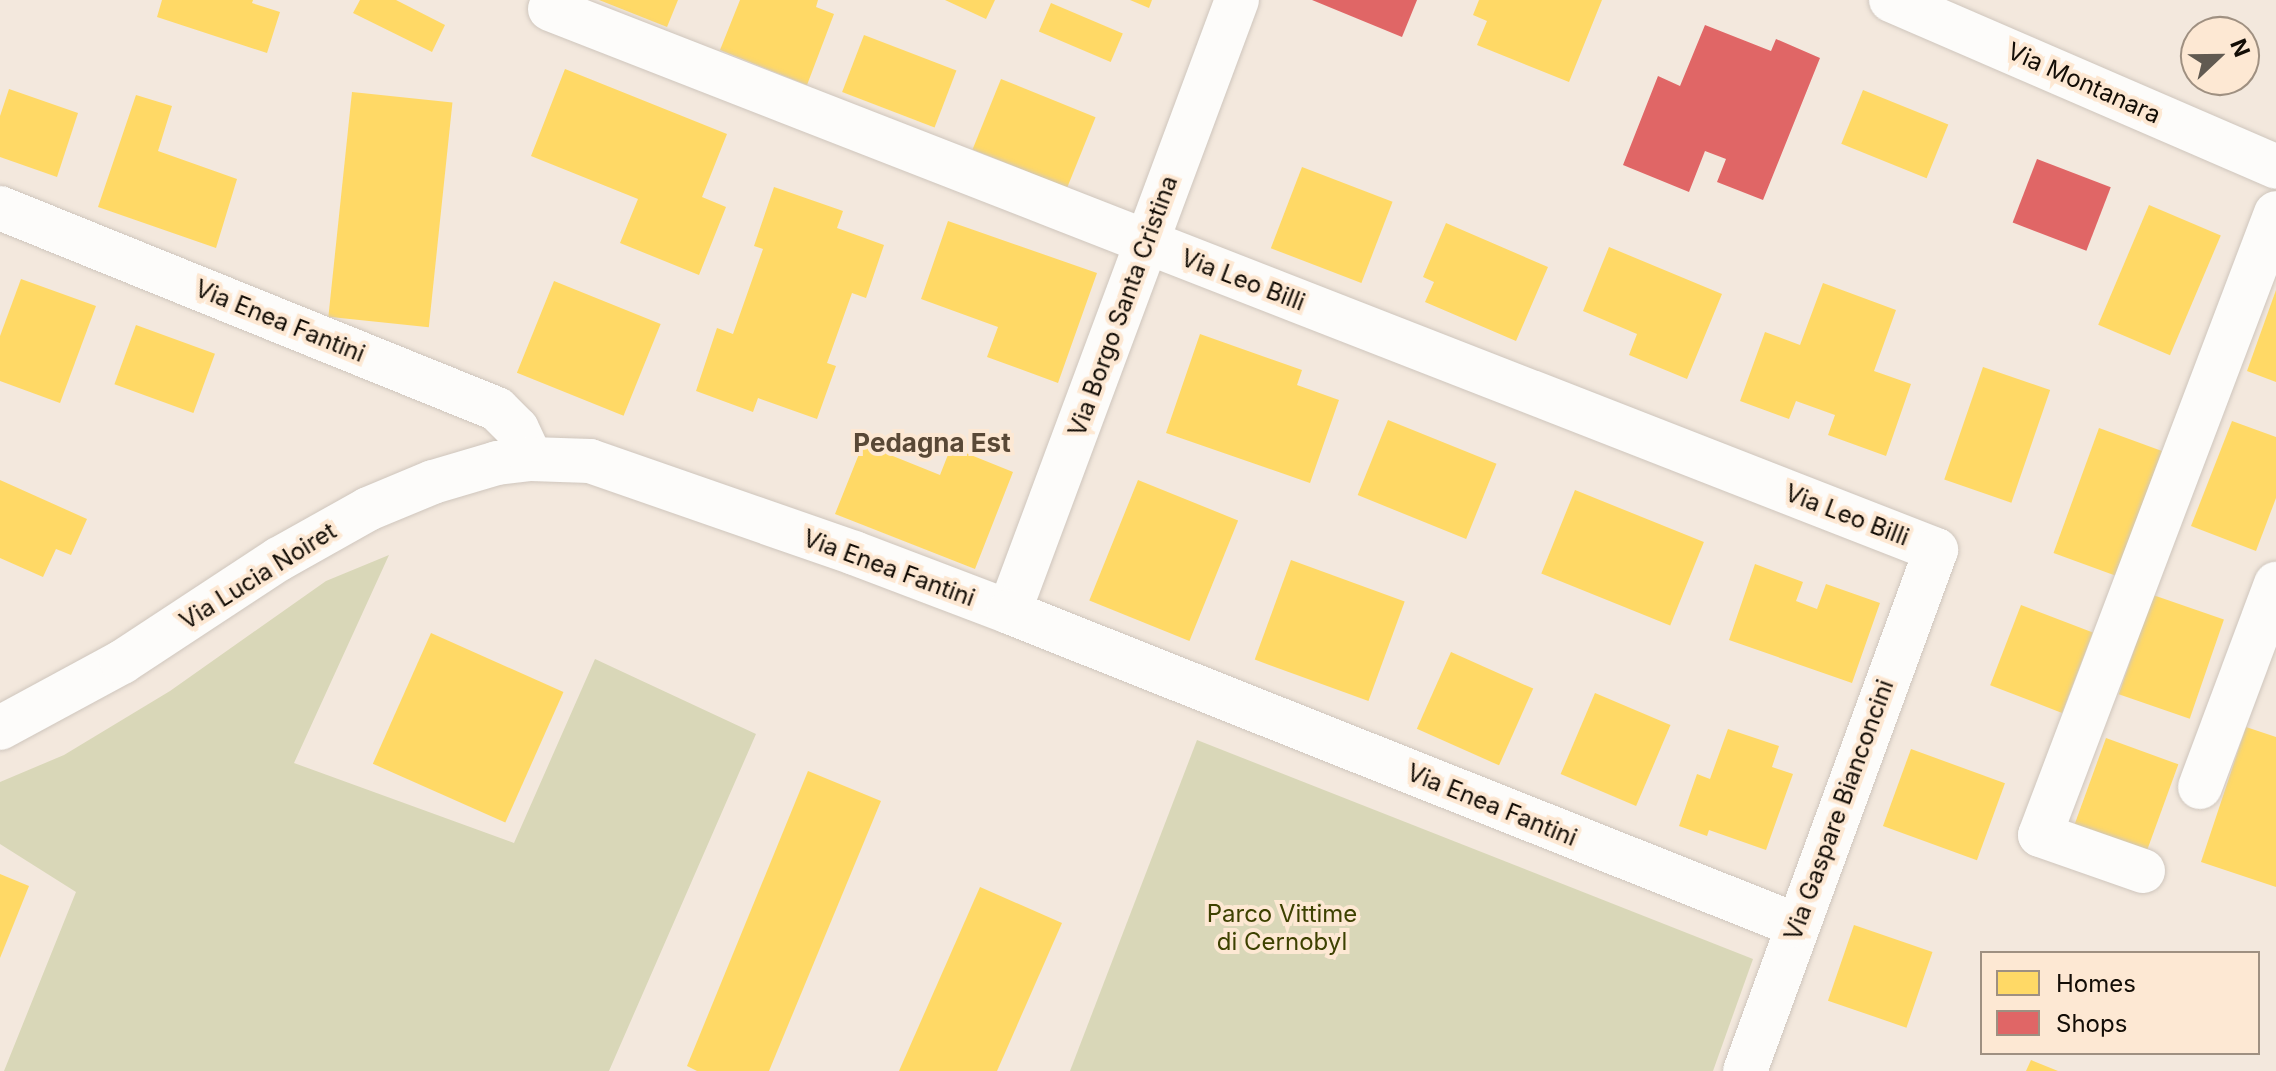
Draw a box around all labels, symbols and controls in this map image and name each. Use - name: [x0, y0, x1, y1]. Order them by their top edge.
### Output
- north arrow: [2180, 16, 2260, 96]
- text: N: [2225, 35, 2256, 60]
- street label: Via Montanara: [2003, 36, 2165, 130]
- street label: Via Borgo Santa Cristina: [1062, 172, 1184, 440]
- street label: Via Leo Billi: [1177, 243, 1309, 317]
- street label: Via Enea Fantini: [191, 274, 369, 368]
- district label: Pedagna Est: [853, 427, 1011, 459]
- street label: Via Leo Billi: [1781, 478, 1913, 552]
- street label: Via Lucia Noiret: [175, 516, 341, 636]
- street label: Via Enea Fantini: [799, 524, 979, 612]
- street label: Via Gaspare Bianconcini: [1778, 676, 1900, 944]
- street label: Via Enea Fantini: [1403, 758, 1581, 852]
- park label: Parco Vittime di Cernobyl: [1207, 900, 1357, 956]
- legend: [1980, 951, 2260, 1055]
- text: Homes: [2056, 969, 2136, 998]
- text: Shops: [2056, 1009, 2127, 1038]

